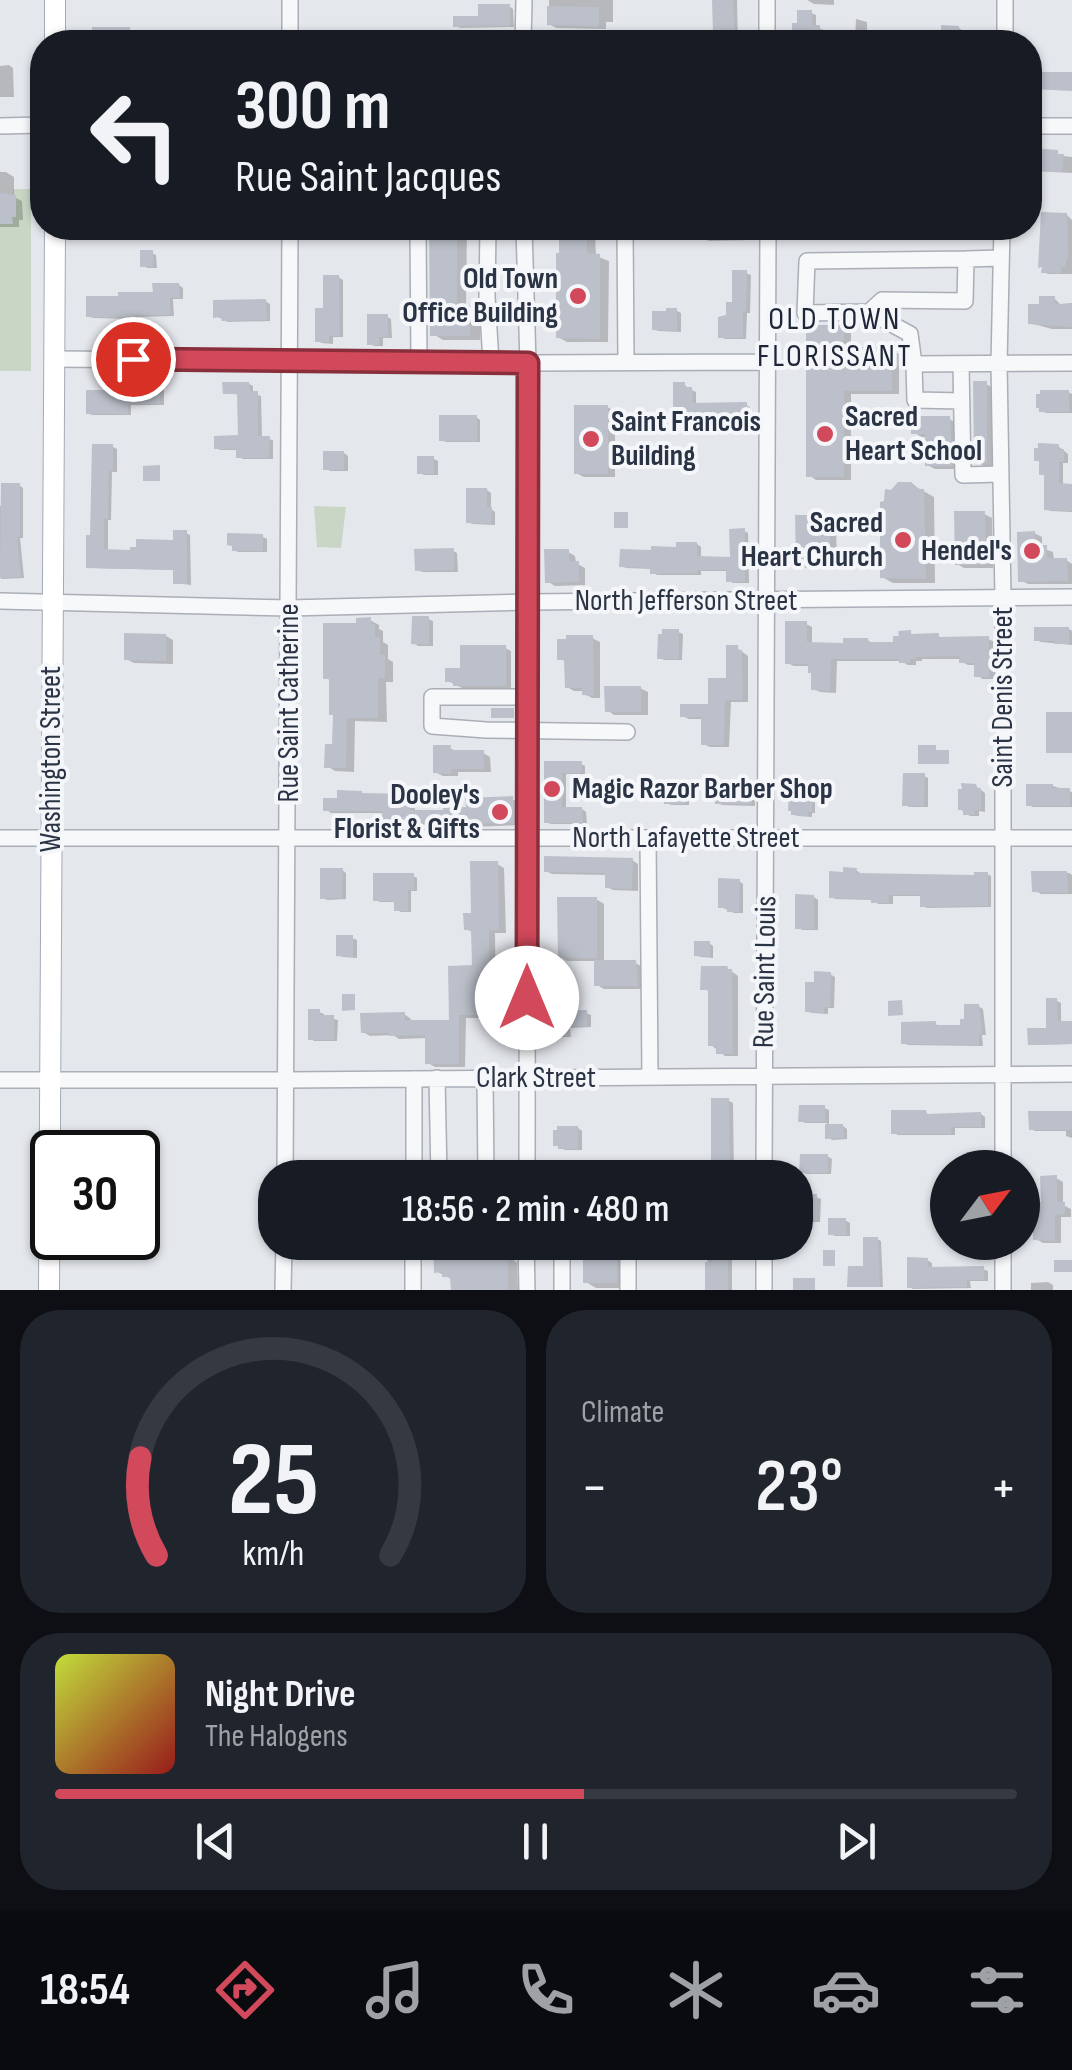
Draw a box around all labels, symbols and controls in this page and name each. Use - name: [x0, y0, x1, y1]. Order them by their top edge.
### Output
- text: 300 m: [235, 65, 390, 149]
- icon: left: [70, 70, 200, 200]
- text: Rue Saint Jacques: [235, 150, 501, 205]
- place label: Old Town Office Building: [402, 261, 558, 331]
- marker: Old Town Office Building: [567, 285, 589, 307]
- district label: OLD TOWN FLORISSANT: [757, 300, 913, 376]
- pin: [91, 317, 176, 402]
- icon: arrive: [106, 332, 161, 387]
- place label: Sacred Heart School: [845, 399, 982, 469]
- place label: Saint Francois Building: [611, 404, 761, 474]
- marker: Sacred Heart School: [814, 423, 836, 445]
- marker: Saint Francois Building: [580, 428, 602, 450]
- place label: Sacred Heart Church: [741, 505, 883, 575]
- marker: Sacred Heart Church: [892, 529, 914, 551]
- place label: Hendel's: [921, 533, 1012, 569]
- marker: Hendel's: [1021, 540, 1043, 562]
- street label: North Jefferson Street: [575, 583, 797, 619]
- street label: Rue Saint Catherine: [271, 604, 307, 802]
- street label: Saint Denis Street: [985, 606, 1021, 788]
- street label: Washington Street: [33, 666, 69, 852]
- place label: Magic Razor Barber Shop: [572, 771, 833, 807]
- place label: Dooley's Florist & Gifts: [334, 777, 480, 847]
- marker: Magic Razor Barber Shop: [541, 778, 563, 800]
- marker: Dooley's Florist & Gifts: [489, 801, 511, 823]
- street label: North Lafayette Street: [572, 820, 800, 856]
- street label: Rue Saint Louis: [746, 896, 784, 1048]
- position arrow: [475, 946, 579, 1050]
- street label: Clark Street: [476, 1060, 596, 1096]
- speed limit sign: 30: [30, 1130, 160, 1260]
- north arrow: [930, 1150, 1040, 1260]
- map controls: [930, 1150, 1040, 1260]
- text: 18:56 · 2 min · 480 m: [402, 1187, 669, 1232]
- text: Climate: [581, 1393, 664, 1432]
- text: 25: [227, 1419, 319, 1544]
- text: 23°: [755, 1442, 843, 1533]
- text: −: [581, 1455, 608, 1522]
- text: +: [990, 1455, 1017, 1522]
- text: km/h: [242, 1533, 304, 1576]
- text: Night Drive: [205, 1672, 356, 1717]
- text: The Halogens: [205, 1717, 348, 1756]
- icon: previous: [188, 1814, 243, 1869]
- icon: pause: [508, 1814, 563, 1869]
- icon: next: [829, 1814, 884, 1869]
- icon: directions: [210, 1955, 280, 2025]
- icon: music: [360, 1955, 430, 2025]
- icon: phone: [511, 1955, 581, 2025]
- icon: climate: [661, 1955, 731, 2025]
- icon: car: [811, 1955, 881, 2025]
- icon: filters: [962, 1955, 1032, 2025]
- text: 18:54: [40, 1963, 130, 2018]

